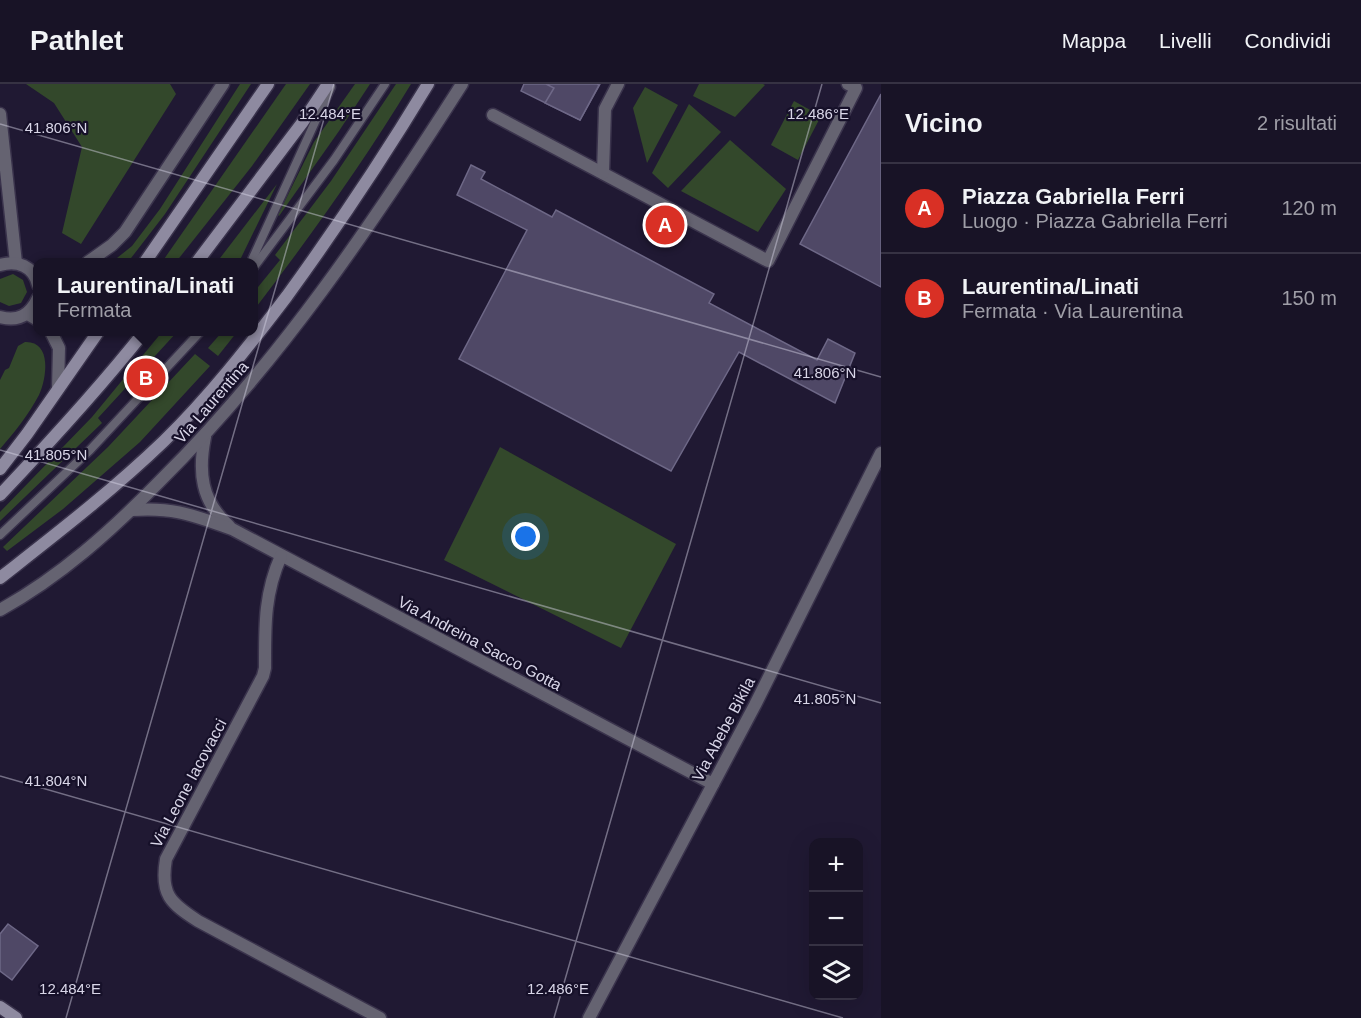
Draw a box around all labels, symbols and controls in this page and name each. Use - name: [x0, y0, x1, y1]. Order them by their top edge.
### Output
- text: Pathlet: [30, 25, 123, 56]
- text: Mappa: [1062, 29, 1126, 52]
- text: Livelli: [1159, 29, 1212, 52]
- text: Condividi: [1245, 29, 1331, 52]
- text: 12.484°E: [299, 105, 361, 122]
- text: 12.486°E: [787, 105, 849, 122]
- text: Vicino: [905, 108, 983, 138]
- text: 2 risultati: [1257, 112, 1337, 134]
- text: 41.806°N: [25, 119, 87, 136]
- text: Piazza Gabriella Ferri: [962, 184, 1185, 209]
- text: A: [917, 197, 932, 219]
- text: 120 m: [1281, 197, 1337, 219]
- pin: A: [646, 202, 684, 248]
- text: Luogo · Piazza Gabriella Ferri: [962, 210, 1228, 232]
- popup: [33, 258, 258, 336]
- text: Laurentina/Linati: [57, 273, 234, 298]
- text: Laurentina/Linati: [962, 274, 1139, 299]
- text: B: [917, 287, 932, 309]
- text: 150 m: [1281, 287, 1337, 309]
- text: Fermata: [57, 299, 131, 321]
- text: Fermata · Via Laurentina: [962, 300, 1183, 322]
- pin: B: [126, 356, 166, 400]
- street label: Via Laurentina: [171, 358, 252, 447]
- text: 41.806°N: [794, 364, 856, 381]
- text: 41.805°N: [25, 446, 87, 463]
- your location: [511, 522, 540, 551]
- street label: Via Andreina Sacco Gotta: [395, 593, 565, 694]
- street label: Via Abebe Bikila: [689, 674, 758, 784]
- text: 41.805°N: [794, 690, 856, 707]
- street label: Via Leone Iacovacci: [147, 716, 229, 850]
- text: 41.804°N: [25, 772, 87, 789]
- map controls: [809, 838, 863, 1000]
- button: +: [809, 838, 863, 892]
- button: −: [809, 892, 863, 946]
- button: layers: [809, 946, 863, 1000]
- text: 12.484°E: [39, 980, 101, 997]
- text: 12.486°E: [527, 980, 589, 997]

